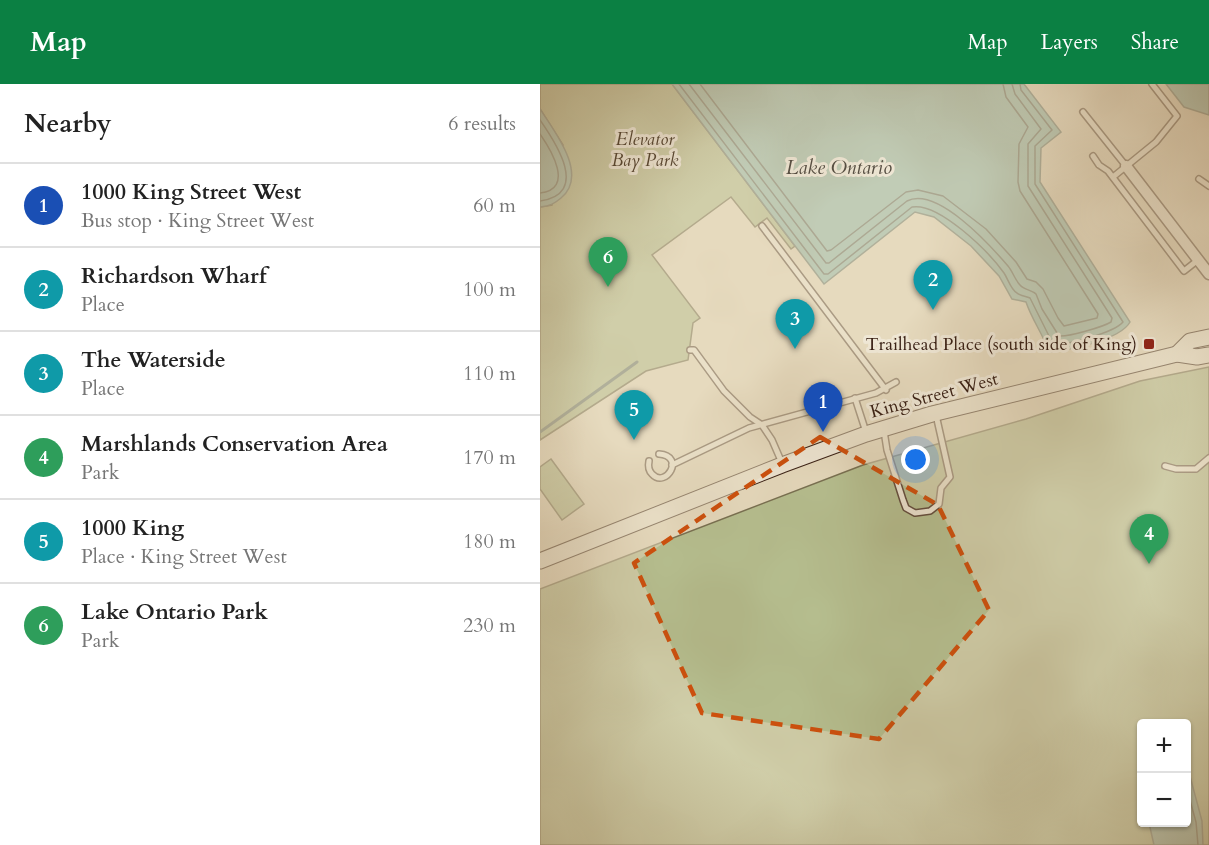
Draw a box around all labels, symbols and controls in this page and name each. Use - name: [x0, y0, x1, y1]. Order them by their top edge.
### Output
- text: Map: [30, 23, 87, 61]
- text: Map: [968, 28, 1008, 57]
- text: Layers: [1041, 28, 1098, 57]
- text: Share: [1131, 28, 1179, 57]
- text: Nearby: [24, 106, 112, 141]
- text: 6 results: [448, 110, 516, 137]
- park label: Elevator Bay Park: [612, 127, 679, 173]
- water label: Lake Ontario: [786, 154, 892, 181]
- text: 1000 King Street West: [81, 177, 301, 207]
- text: 1: [38, 192, 49, 219]
- text: 60 m: [473, 192, 516, 219]
- text: Bus stop · King Street West: [81, 207, 314, 234]
- pin: 6: [588, 238, 628, 287]
- pin: 2: [914, 260, 952, 310]
- text: Richardson Wharf: [81, 261, 266, 291]
- text: 2: [38, 276, 49, 303]
- text: 100 m: [463, 276, 516, 303]
- text: Place: [81, 291, 125, 318]
- pin: 3: [776, 300, 814, 349]
- place label: Trailhead Place (south side of King): [865, 332, 1137, 357]
- marker: Trailhead Place (south side of King): [1142, 337, 1156, 351]
- text: The Waterside: [81, 345, 226, 375]
- text: 3: [38, 360, 49, 387]
- text: 110 m: [463, 360, 516, 387]
- street label: King Street West: [867, 366, 1001, 425]
- text: Place: [81, 375, 125, 402]
- pin: 1: [804, 382, 842, 432]
- pin: 5: [614, 390, 653, 440]
- text: Marshlands Conservation Area: [81, 429, 388, 459]
- text: 4: [38, 444, 49, 471]
- text: 170 m: [463, 444, 516, 471]
- your location: [901, 445, 930, 474]
- text: Park: [81, 459, 119, 486]
- text: 1000 King: [81, 513, 184, 543]
- pin: 4: [1130, 514, 1168, 564]
- text: 5: [38, 528, 49, 555]
- text: 180 m: [463, 528, 516, 555]
- text: Place · King Street West: [81, 543, 287, 570]
- text: Lake Ontario Park: [81, 597, 268, 627]
- text: 6: [38, 612, 49, 639]
- text: 230 m: [463, 612, 516, 639]
- text: Park: [81, 627, 119, 654]
- map controls: [1137, 719, 1191, 827]
- button: +: [1137, 719, 1191, 773]
- button: −: [1137, 773, 1191, 827]

